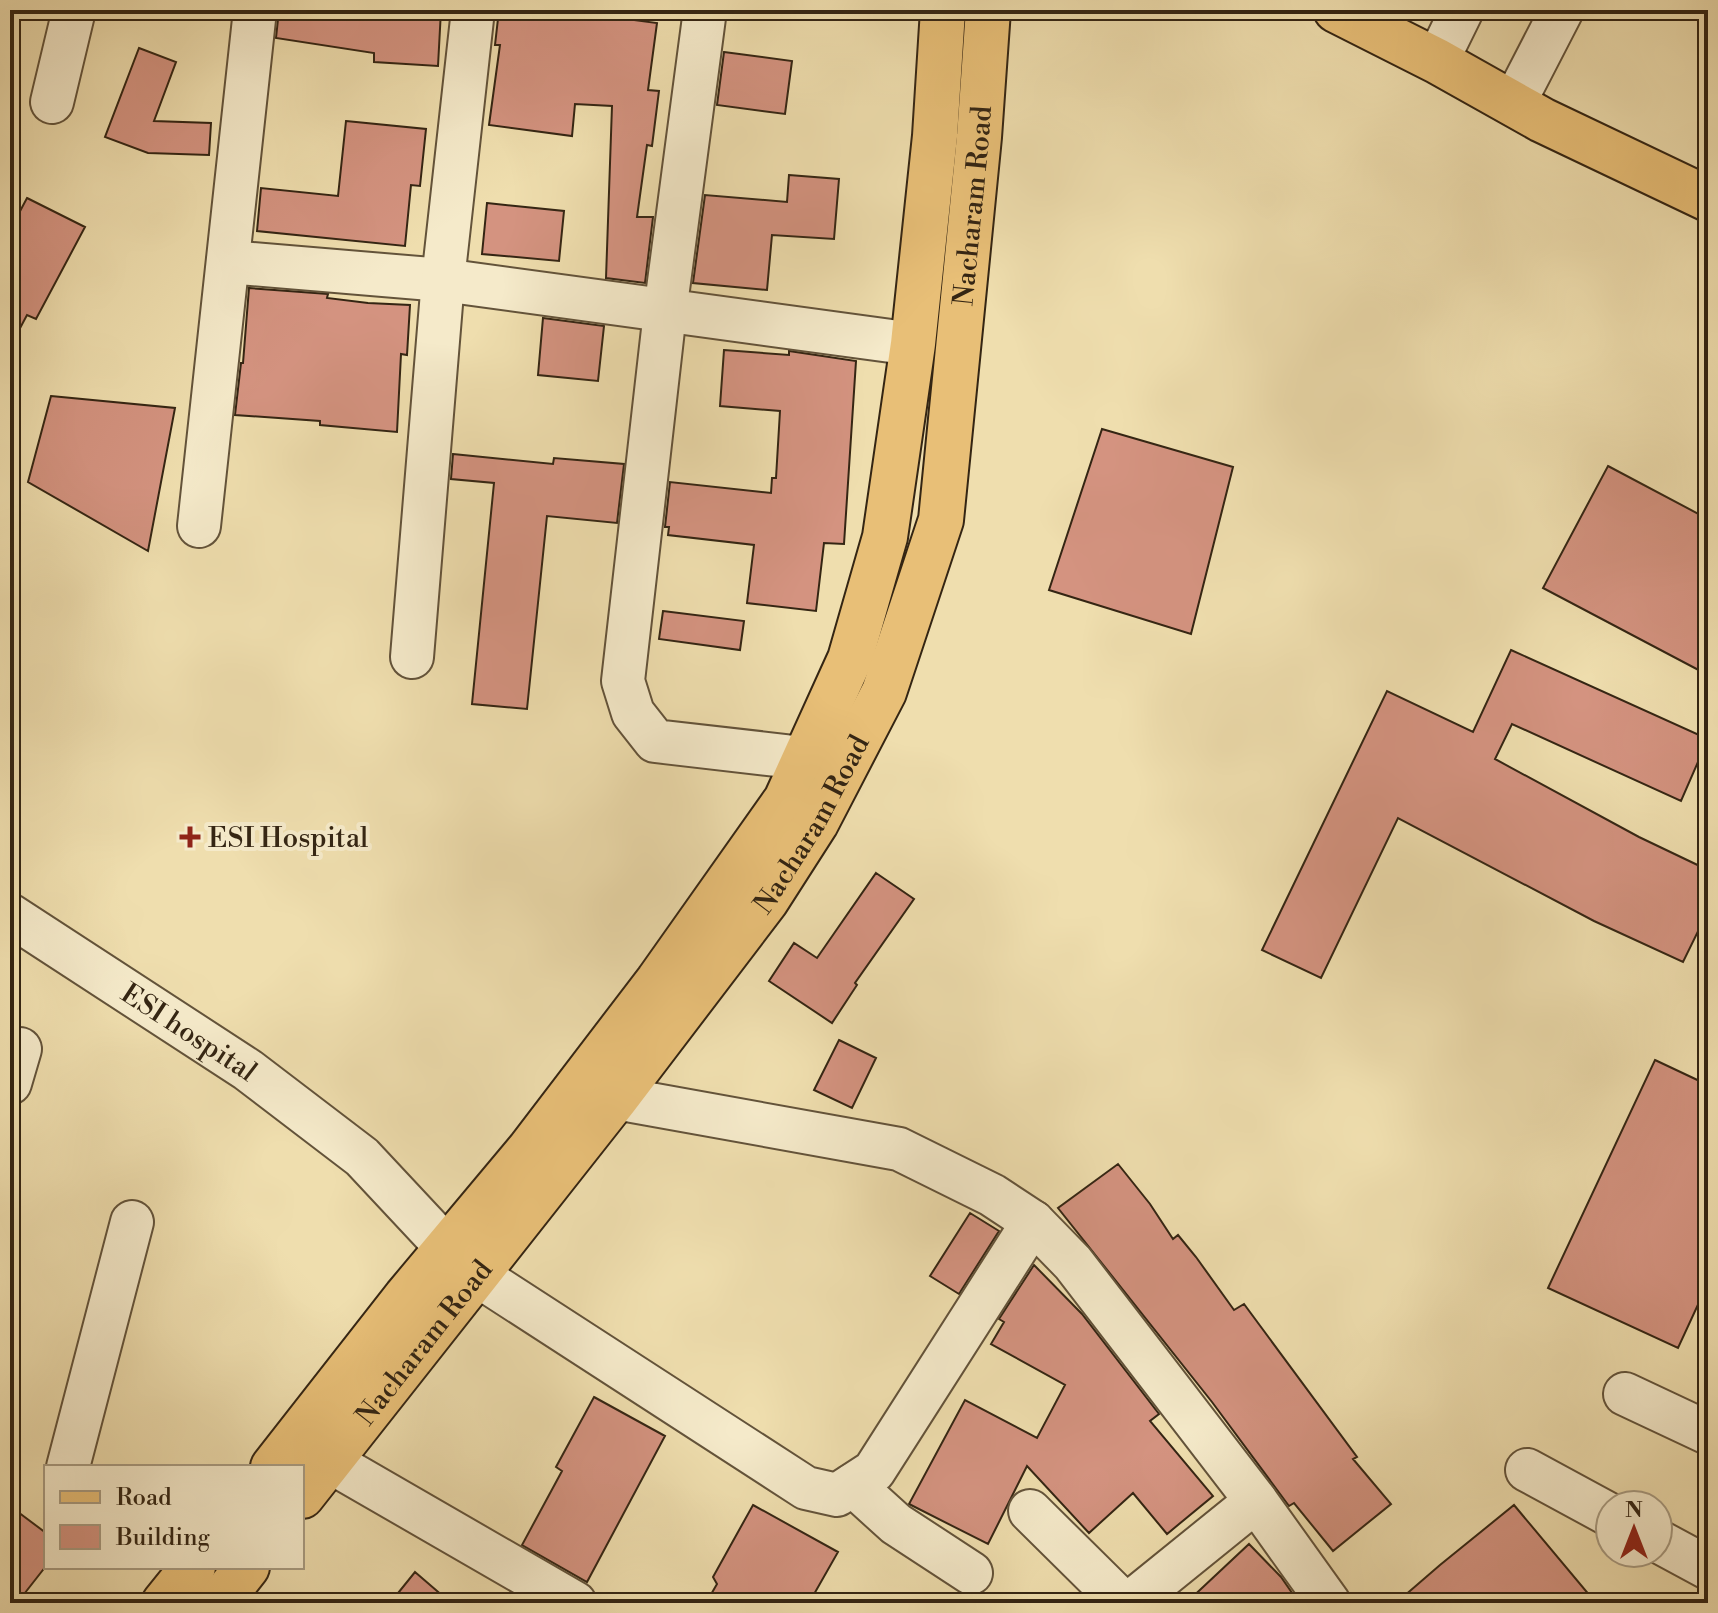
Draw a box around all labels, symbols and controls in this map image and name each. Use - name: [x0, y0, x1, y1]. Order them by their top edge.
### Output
- street label: Nacharam Road: [946, 104, 1000, 307]
- street label: Nacharam Road: [747, 729, 878, 921]
- place label: ESI Hospital: [208, 821, 368, 856]
- marker: ESI Hospital: [179, 826, 201, 848]
- street label: ESI hospital: [114, 976, 264, 1090]
- street label: Nacharam Road: [349, 1253, 501, 1433]
- legend: [44, 1465, 304, 1569]
- text: Road: [116, 1483, 172, 1513]
- north arrow: [1594, 1489, 1674, 1569]
- text: N: [1625, 1497, 1643, 1524]
- text: Building: [115, 1523, 210, 1553]

